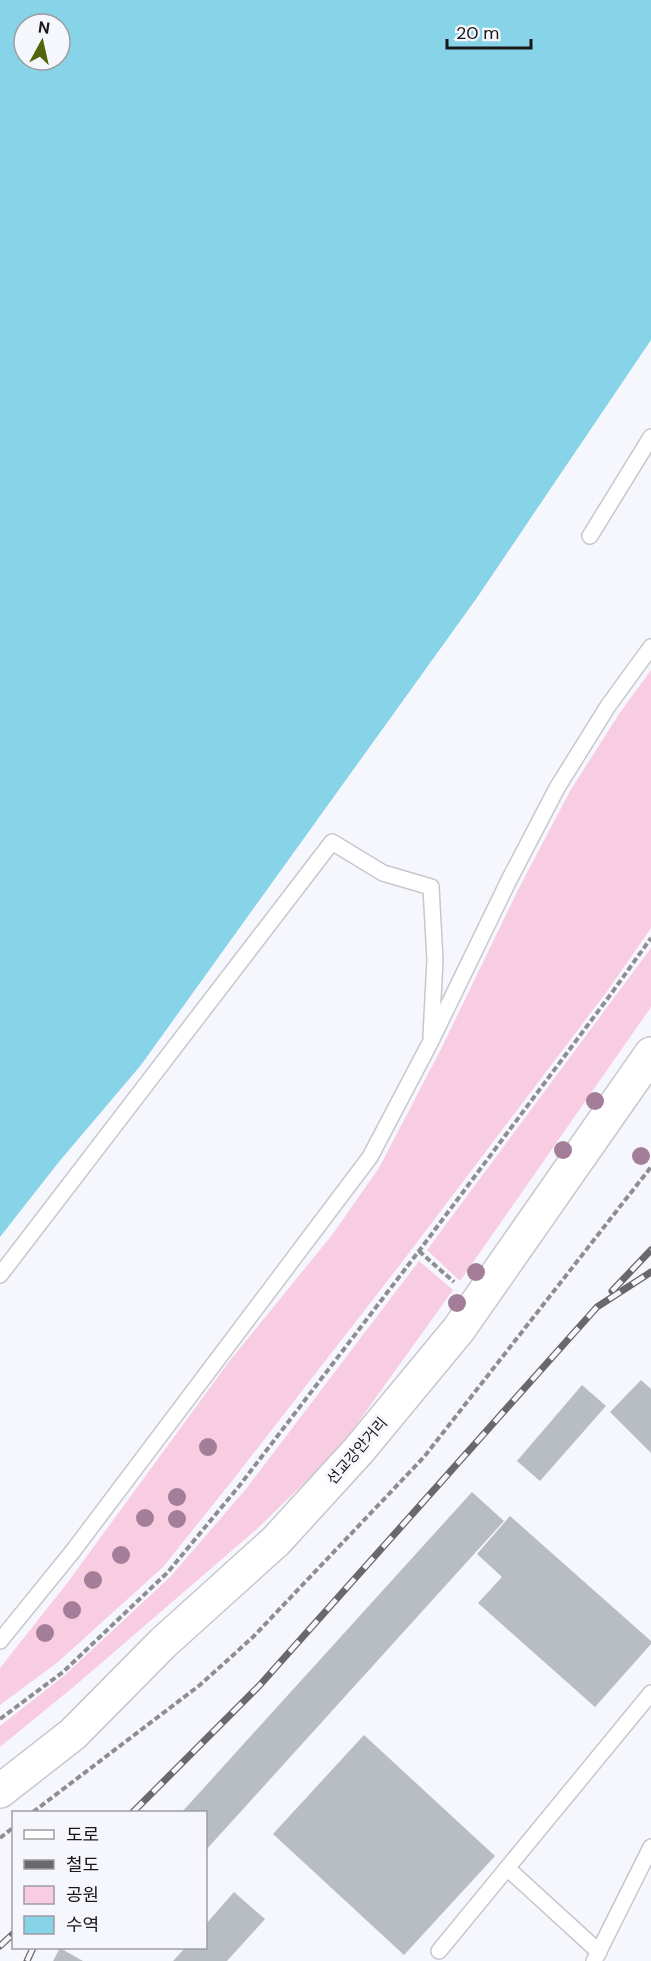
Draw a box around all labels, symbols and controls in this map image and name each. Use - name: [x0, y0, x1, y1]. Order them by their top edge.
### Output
- north arrow: [12, 12, 72, 72]
- scale bar: [447, 12, 531, 50]
- text: N: [37, 16, 51, 39]
- text: 20 m: [456, 21, 499, 45]
- street label: 선교강안거리: [322, 1413, 392, 1489]
- legend: [12, 1811, 207, 1949]
- text: 도로: [66, 1823, 99, 1847]
- text: 철도: [66, 1853, 99, 1877]
- text: 공원: [66, 1883, 99, 1907]
- text: 수역: [66, 1913, 99, 1937]

